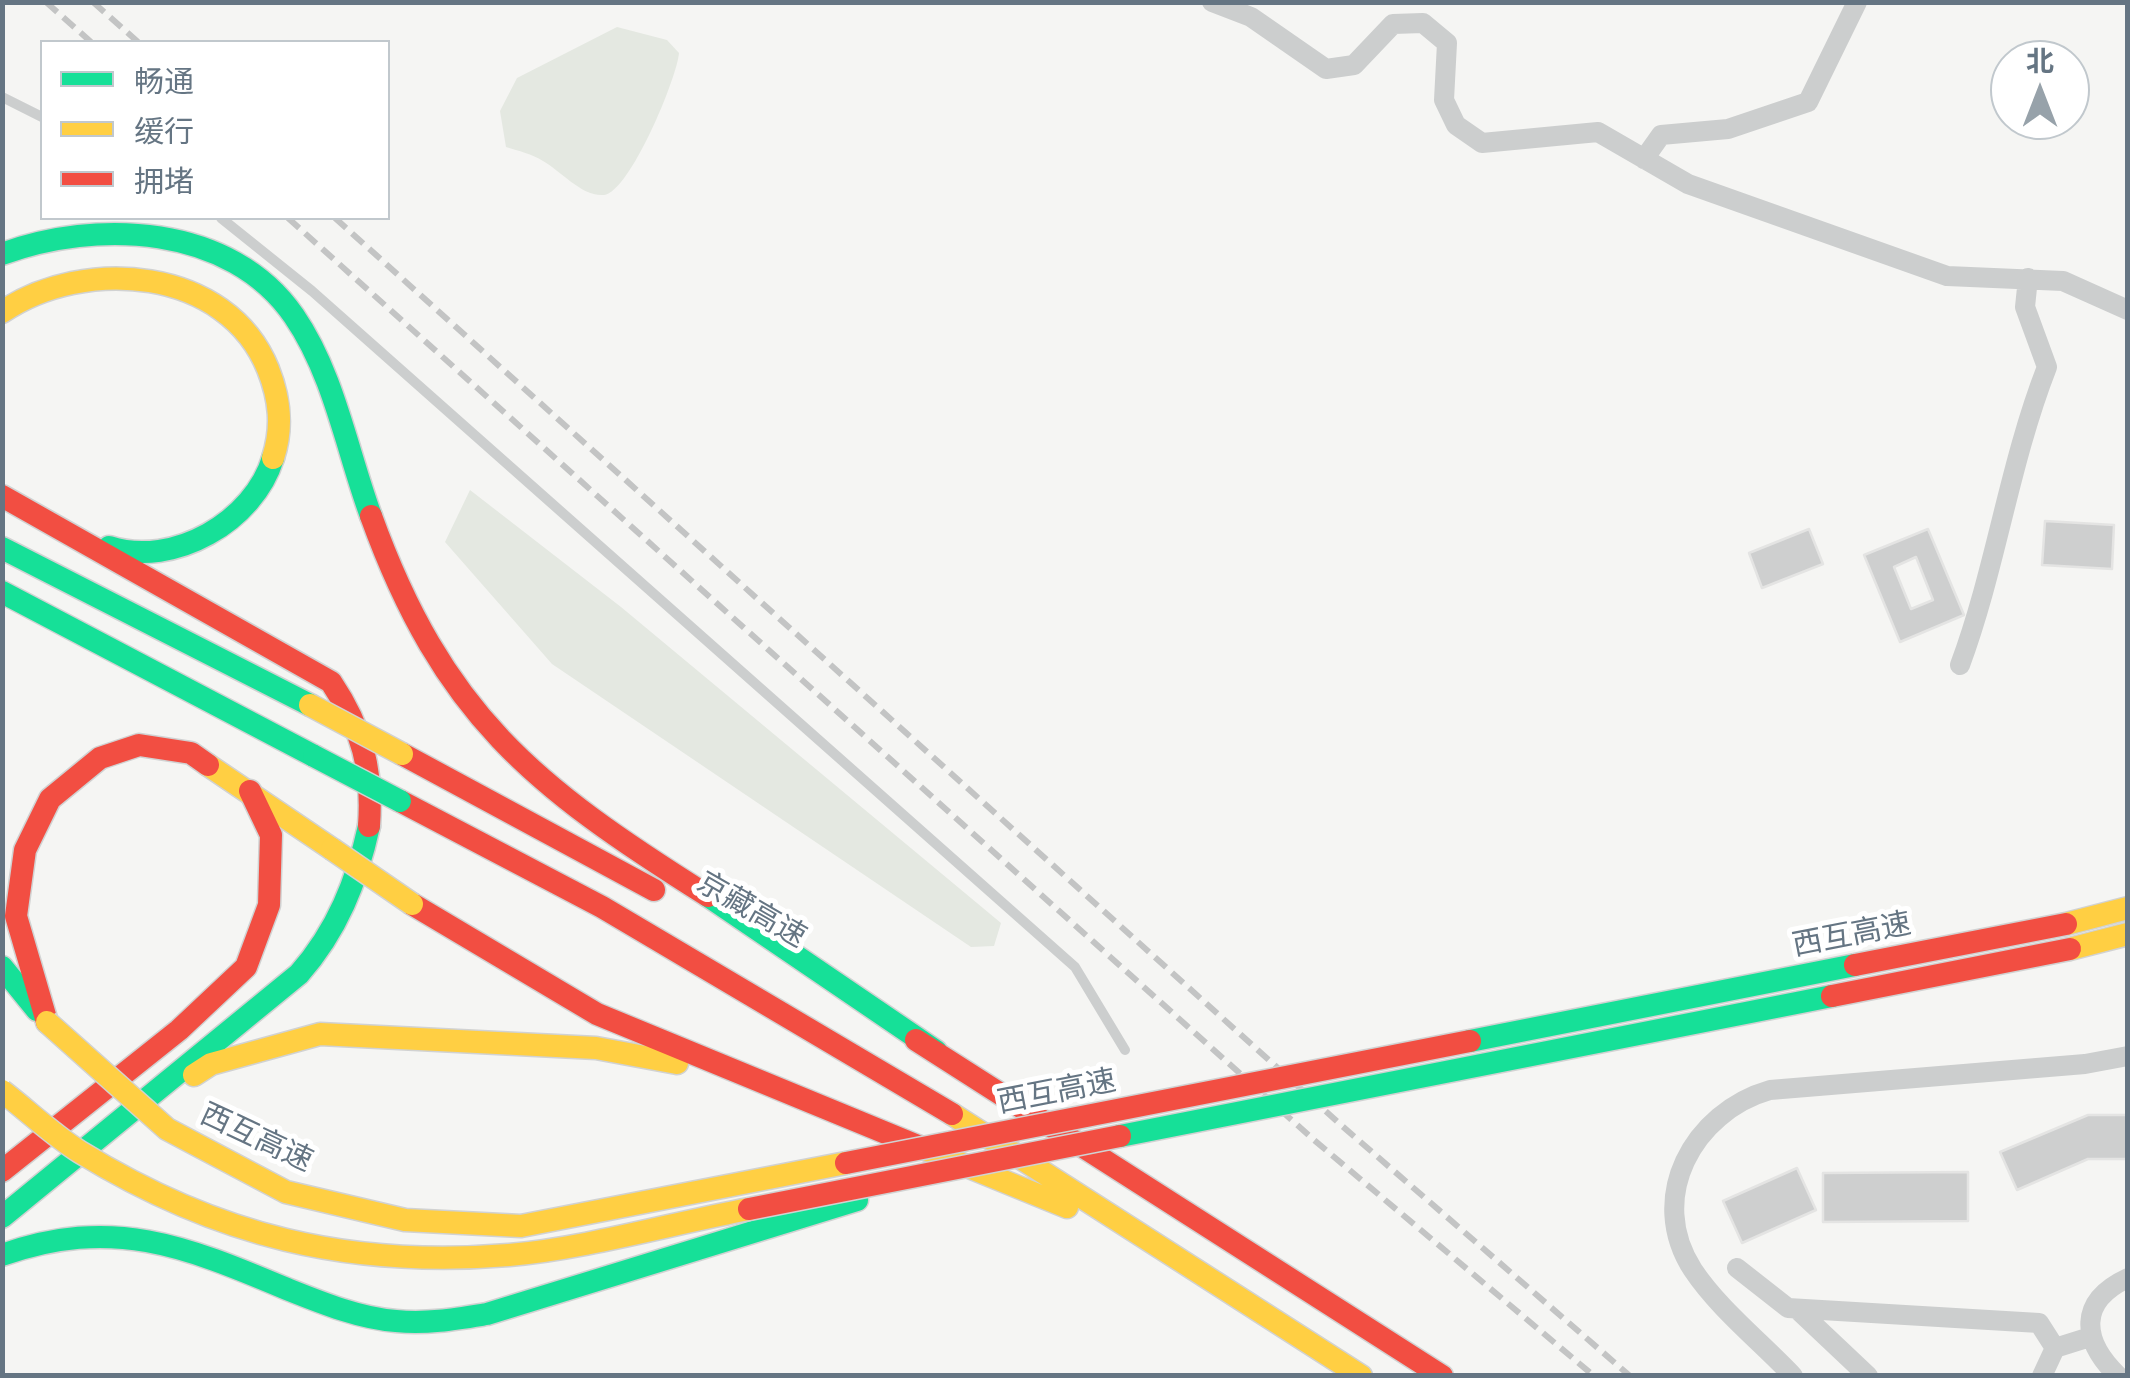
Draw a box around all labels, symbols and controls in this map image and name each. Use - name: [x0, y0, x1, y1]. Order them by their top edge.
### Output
- legend: [40, 40, 390, 220]
- north arrow: [1990, 40, 2090, 140]
- text: 北: [2026, 45, 2054, 79]
- text: 畅通: [134, 64, 194, 101]
- text: 缓行: [134, 114, 194, 151]
- text: 拥堵: [134, 164, 194, 201]
- street label: 京藏高速: [690, 865, 812, 957]
- street label: 西互高速: [1790, 907, 1914, 965]
- street label: 西互高速: [995, 1064, 1119, 1122]
- street label: 西互高速: [194, 1097, 318, 1181]

